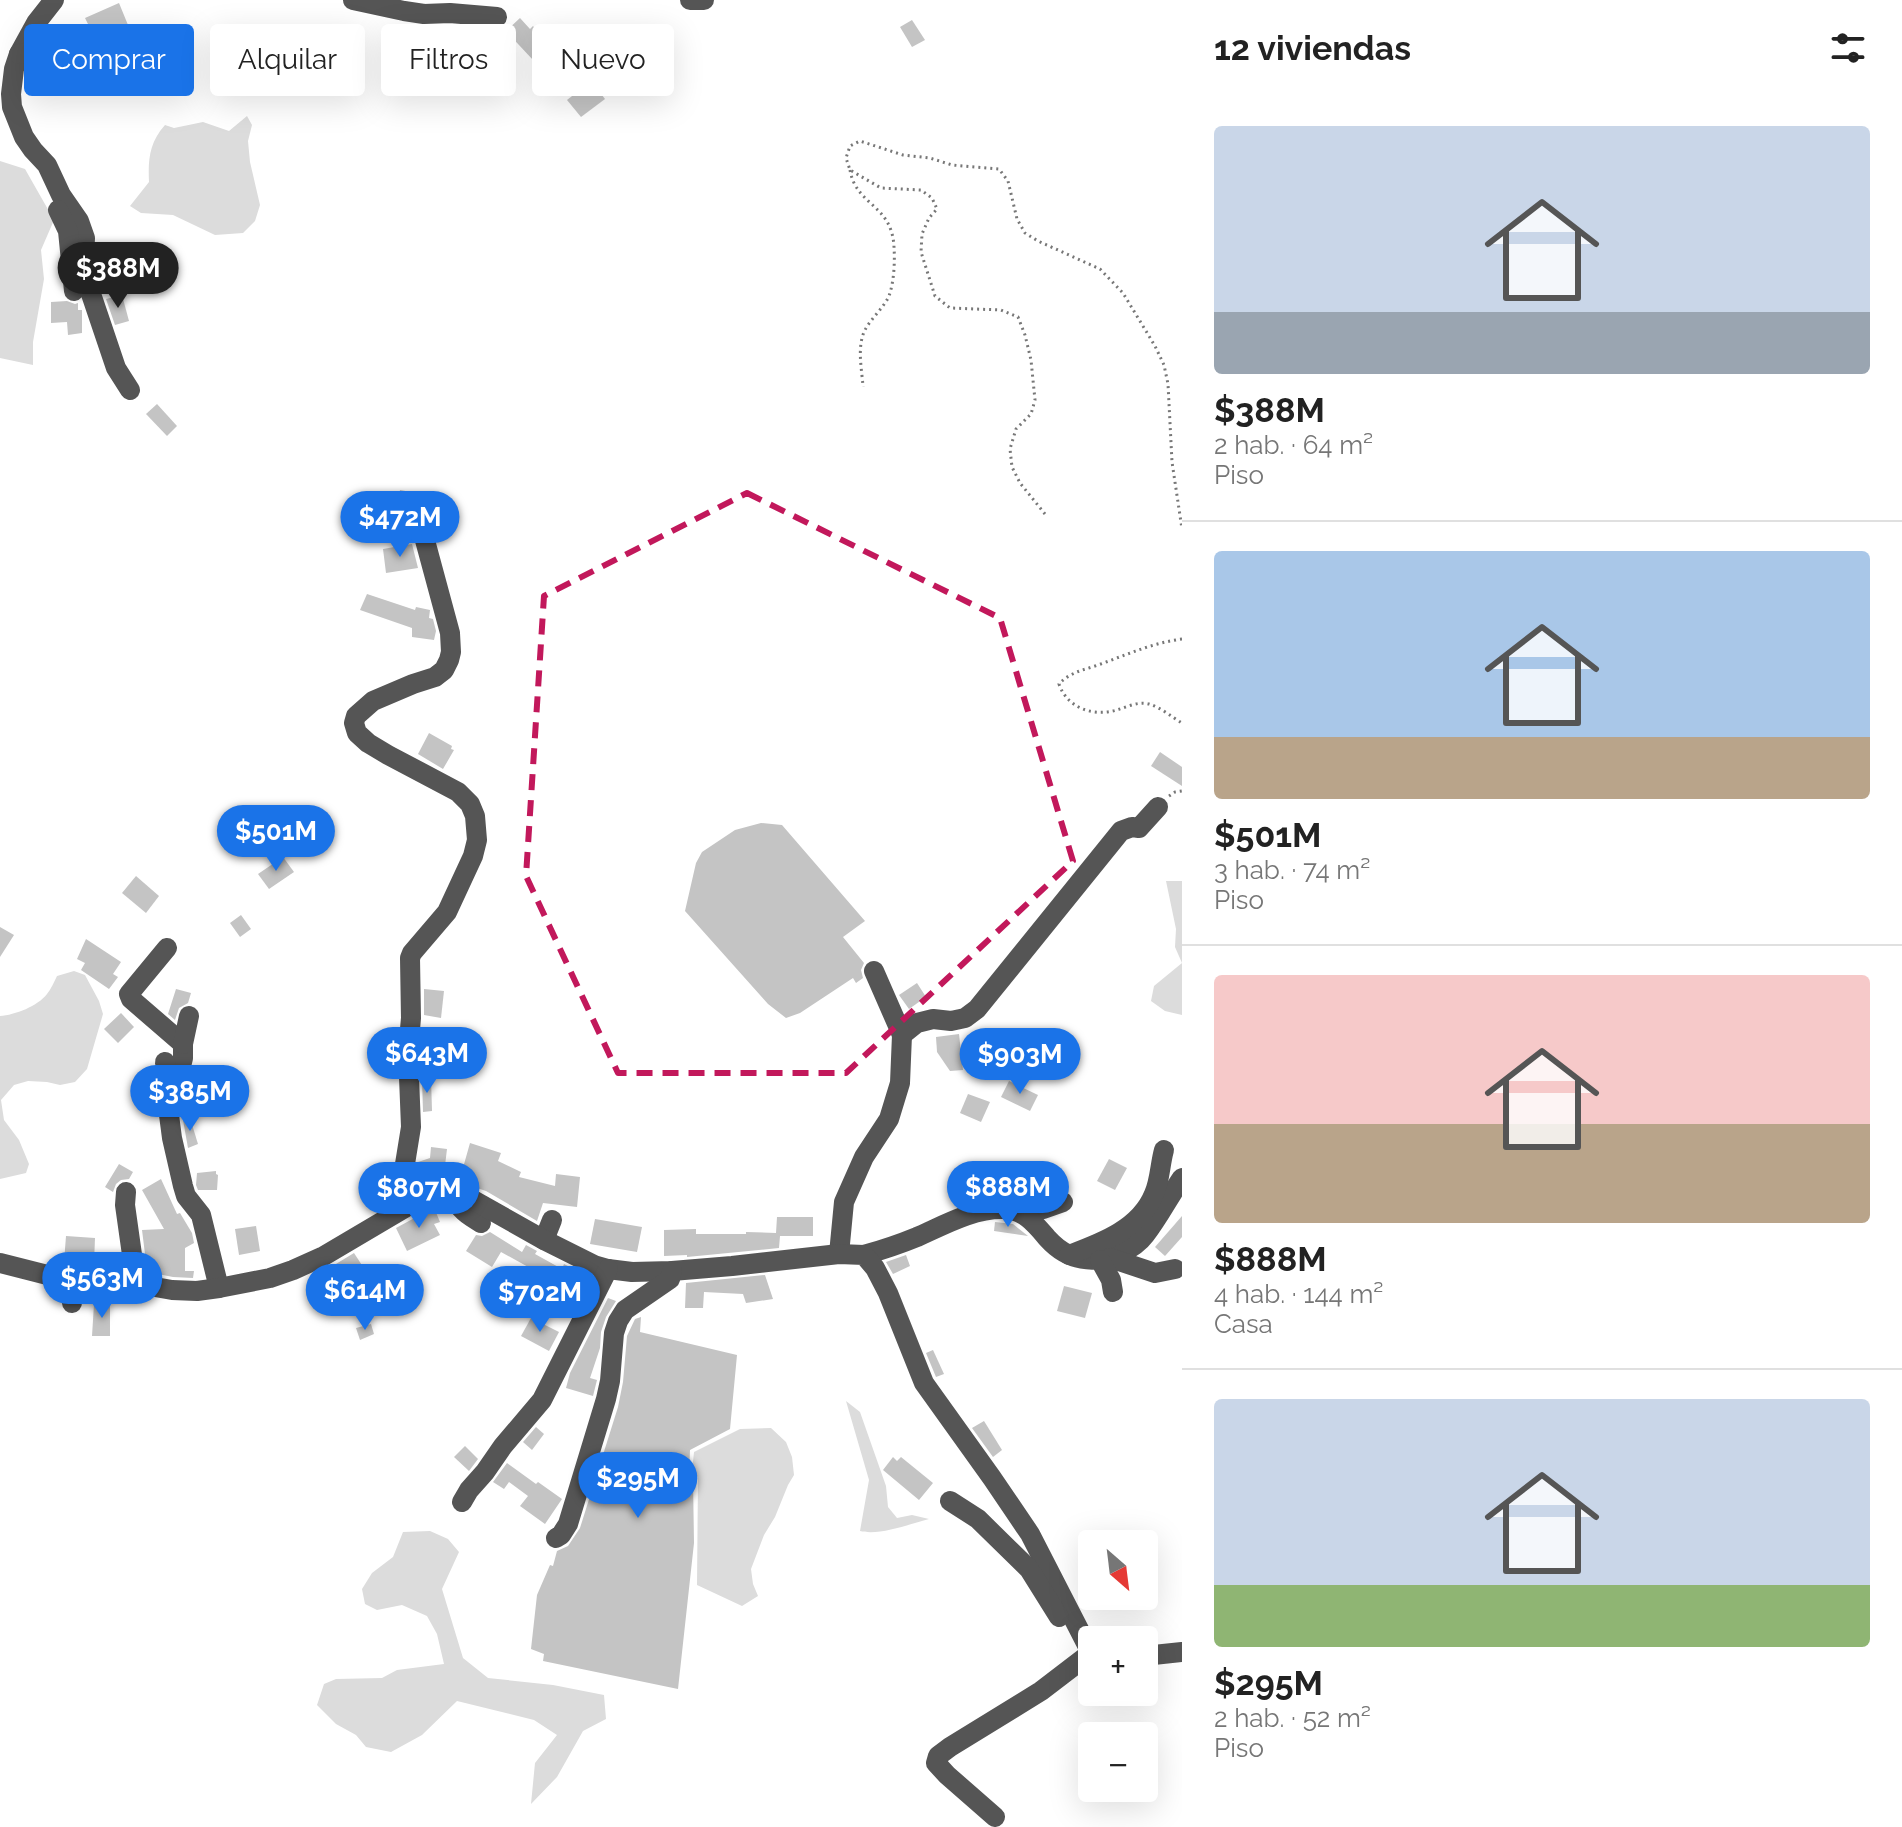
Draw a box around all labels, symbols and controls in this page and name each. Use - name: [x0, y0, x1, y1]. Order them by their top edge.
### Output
- chip: Comprar: [24, 24, 194, 96]
- chip: Alquilar: [210, 24, 365, 96]
- chip: Filtros: [381, 24, 516, 96]
- chip: Nuevo: [532, 24, 674, 96]
- icon: filters: [1826, 26, 1870, 70]
- text: 12 viviendas: [1214, 28, 1411, 68]
- icon: home: [1470, 178, 1614, 322]
- pin: $388M: [62, 242, 174, 310]
- text: $388M: [76, 253, 160, 283]
- text: $388M: [1214, 390, 1325, 430]
- text: 2 hab. · 64 m²: [1214, 430, 1373, 460]
- text: Piso: [1214, 460, 1264, 490]
- pin: $472M: [344, 491, 456, 559]
- text: $472M: [358, 502, 442, 532]
- icon: home: [1470, 603, 1614, 747]
- pin: $501M: [220, 805, 332, 873]
- text: $501M: [1214, 815, 1321, 855]
- text: $501M: [235, 816, 317, 846]
- text: 3 hab. · 74 m²: [1214, 855, 1370, 885]
- text: Piso: [1214, 885, 1264, 915]
- pin: $643M: [371, 1027, 483, 1095]
- icon: home: [1470, 1027, 1614, 1171]
- pin: $903M: [964, 1028, 1076, 1096]
- text: $643M: [385, 1038, 469, 1068]
- text: $903M: [978, 1039, 1062, 1069]
- pin: $385M: [134, 1065, 246, 1133]
- text: $385M: [148, 1076, 232, 1106]
- pin: $888M: [952, 1161, 1064, 1229]
- pin: $807M: [363, 1162, 475, 1230]
- text: $888M: [965, 1172, 1051, 1202]
- text: $807M: [376, 1173, 462, 1203]
- text: $888M: [1214, 1239, 1327, 1279]
- pin: $563M: [46, 1252, 158, 1320]
- text: $563M: [60, 1263, 144, 1293]
- pin: $614M: [309, 1264, 421, 1332]
- pin: $702M: [484, 1266, 596, 1334]
- text: $614M: [324, 1275, 406, 1305]
- text: $702M: [498, 1277, 582, 1307]
- text: 4 hab. · 144 m²: [1214, 1279, 1383, 1309]
- text: Casa: [1214, 1309, 1273, 1339]
- icon: home: [1470, 1451, 1614, 1595]
- pin: $295M: [582, 1452, 694, 1520]
- text: $295M: [596, 1463, 680, 1493]
- north arrow: [1078, 1530, 1158, 1610]
- map controls: [1078, 1530, 1158, 1802]
- button: +: [1078, 1626, 1158, 1706]
- text: $295M: [1214, 1663, 1323, 1703]
- text: 2 hab. · 52 m²: [1214, 1703, 1371, 1733]
- button: −: [1078, 1722, 1158, 1802]
- text: Piso: [1214, 1733, 1264, 1763]

